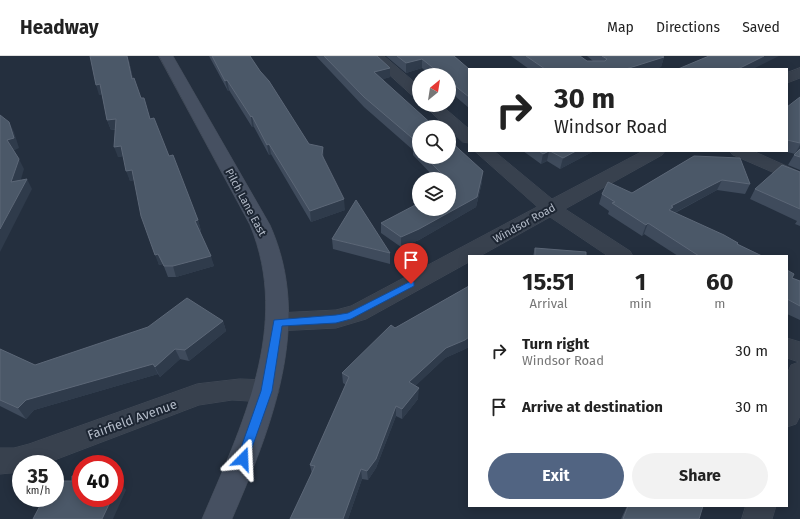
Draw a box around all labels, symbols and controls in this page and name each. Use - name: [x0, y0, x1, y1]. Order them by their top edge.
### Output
- text: Headway: [20, 16, 99, 39]
- text: Map: [607, 19, 634, 36]
- text: Directions: [656, 19, 720, 36]
- text: Saved: [742, 19, 780, 36]
- north arrow: [412, 68, 456, 112]
- map controls: [412, 68, 456, 216]
- text: 30 m: [554, 82, 615, 115]
- icon: right: [488, 84, 540, 136]
- text: Windsor Road: [554, 116, 667, 138]
- button: search: [412, 120, 456, 164]
- street label: Pilch Lane East: [222, 166, 269, 238]
- button: layers: [412, 172, 456, 216]
- street label: Windsor Road: [491, 201, 558, 246]
- pin: [394, 243, 428, 284]
- icon: arrive: [400, 249, 422, 271]
- text: 15:51: [522, 268, 575, 296]
- text: 1: [635, 268, 646, 296]
- text: 60: [706, 268, 734, 296]
- text: Arrival: [530, 296, 568, 311]
- text: min: [629, 296, 652, 311]
- text: m: [714, 296, 725, 311]
- text: Turn right: [522, 335, 589, 353]
- icon: right: [488, 340, 510, 362]
- text: 30 m: [735, 342, 768, 360]
- text: Windsor Road: [522, 353, 604, 368]
- street label: Fairfield Avenue: [85, 396, 179, 443]
- icon: arrive: [488, 396, 510, 418]
- text: Arrive at destination: [522, 398, 663, 416]
- text: 30 m: [735, 398, 768, 416]
- position arrow: [222, 438, 264, 480]
- button: Exit: [488, 453, 624, 499]
- button: Share: [632, 453, 768, 499]
- speed limit sign: 40: [72, 455, 124, 507]
- text: 35: [27, 464, 49, 488]
- text: km/h: [26, 485, 50, 497]

